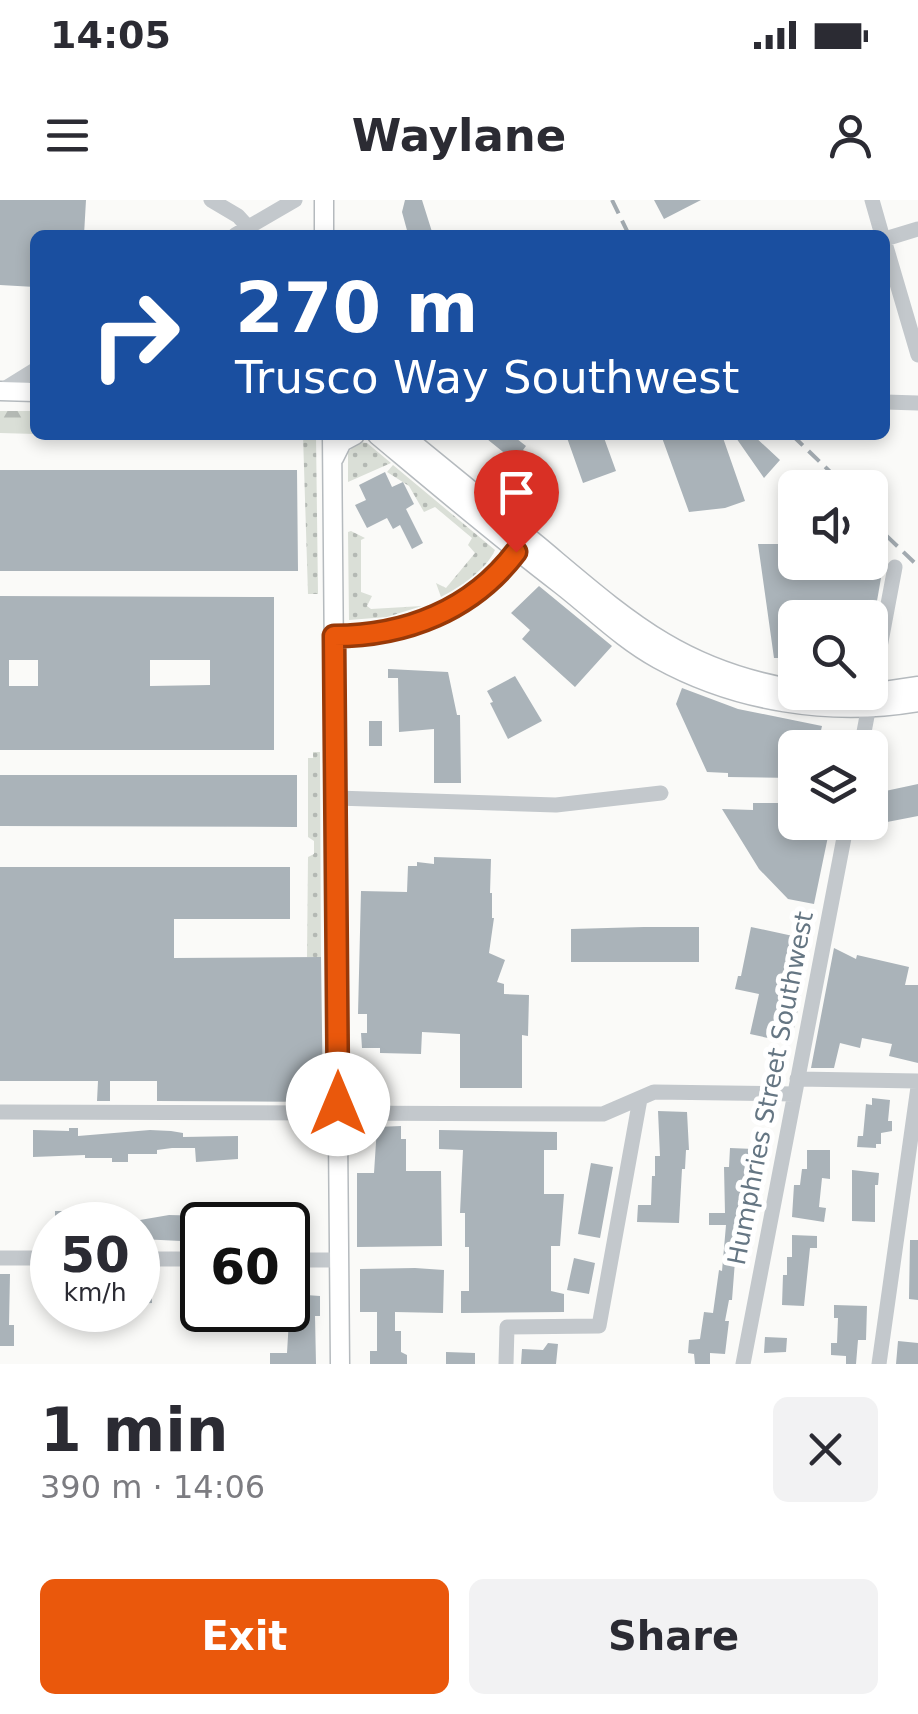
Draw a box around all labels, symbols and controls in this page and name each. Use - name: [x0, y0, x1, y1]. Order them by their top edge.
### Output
- text: 14:05: [50, 13, 171, 57]
- icon: menu: [40, 108, 95, 163]
- icon: person: [823, 108, 878, 163]
- text: Waylane: [352, 109, 566, 162]
- text: 270 m: [235, 267, 478, 349]
- icon: right: [70, 270, 200, 400]
- text: Trusco Way Southwest: [235, 351, 739, 404]
- pin: [474, 450, 559, 553]
- icon: arrive: [489, 465, 544, 520]
- map controls: [778, 470, 888, 840]
- button: sound: [778, 470, 888, 580]
- button: search: [778, 600, 888, 710]
- button: layers: [778, 730, 888, 840]
- street label: Humphries Street Southwest: [722, 909, 819, 1267]
- position arrow: [286, 1052, 390, 1156]
- speed limit sign: 60: [180, 1202, 310, 1332]
- text: 50: [60, 1226, 130, 1284]
- text: km/h: [63, 1278, 127, 1307]
- text: 1 min: [40, 1395, 228, 1465]
- button: close: [773, 1397, 878, 1502]
- text: 390 m · 14:06: [40, 1468, 265, 1506]
- button: Exit: [40, 1579, 449, 1694]
- button: Share: [469, 1579, 878, 1694]

